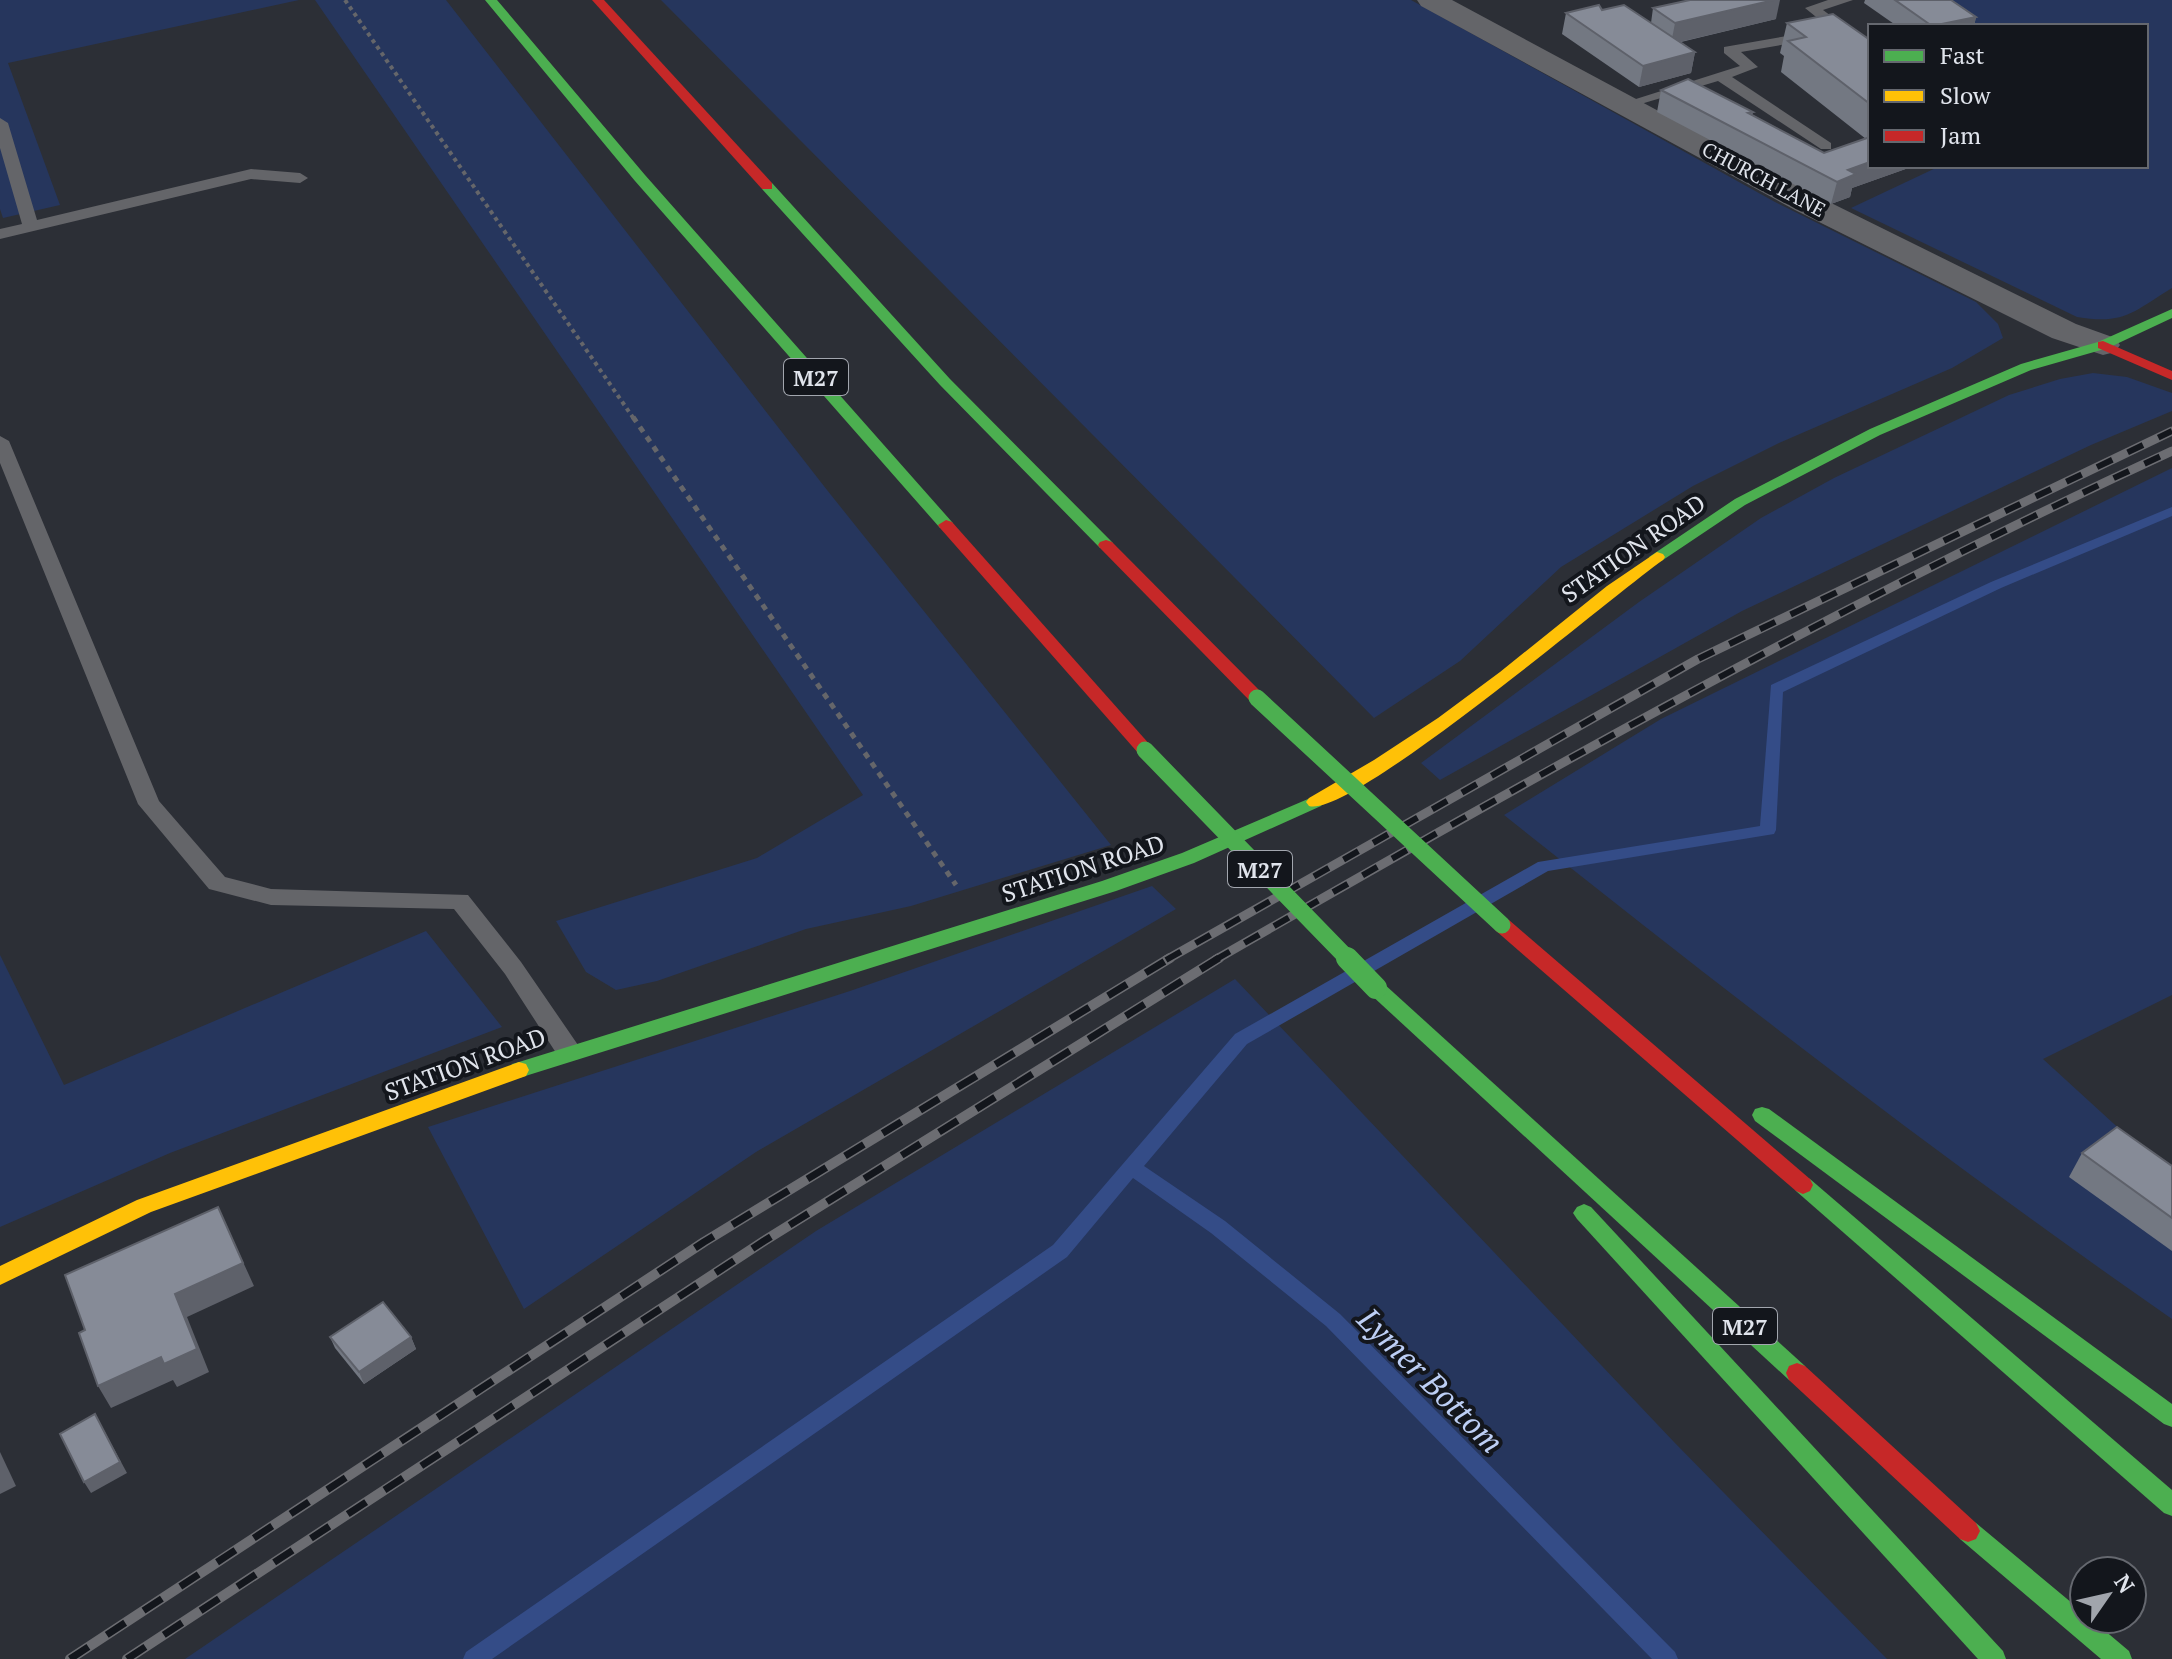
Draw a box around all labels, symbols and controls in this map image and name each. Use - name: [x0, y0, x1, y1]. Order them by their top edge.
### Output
- legend: [1868, 24, 2148, 168]
- text: Fast: [1940, 39, 1985, 71]
- text: Slow: [1940, 79, 1991, 111]
- text: Jam: [1940, 119, 1981, 151]
- street label: CHURCH LANE: [1698, 135, 1830, 223]
- road number: M27: [784, 359, 848, 395]
- street label: STATION ROAD: [1555, 486, 1711, 610]
- street label: STATION ROAD: [998, 827, 1168, 909]
- road number: M27: [1228, 851, 1292, 887]
- street label: STATION ROAD: [380, 1020, 550, 1108]
- water label: Lymer Bottom: [1348, 1297, 1513, 1462]
- road number: M27: [1713, 1308, 1777, 1344]
- north arrow: [2068, 1555, 2148, 1635]
- text: N: [2108, 1569, 2142, 1599]

